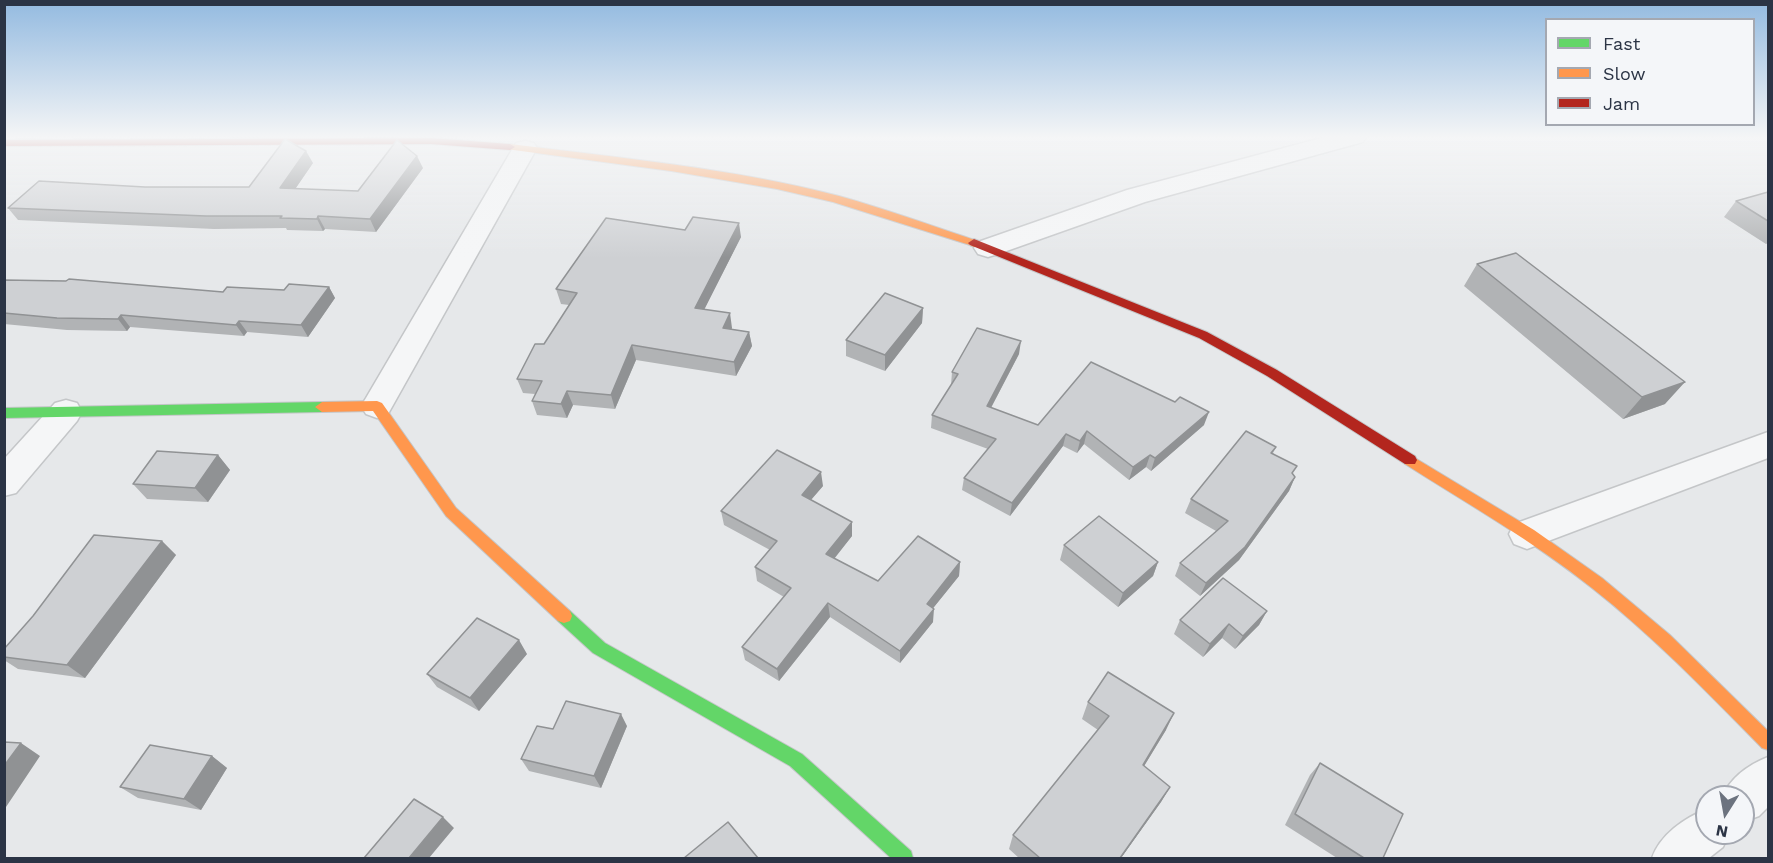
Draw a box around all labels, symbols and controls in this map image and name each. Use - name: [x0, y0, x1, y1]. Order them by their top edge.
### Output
- legend: [1545, 18, 1755, 126]
- text: Fast: [1603, 33, 1640, 54]
- text: Slow: [1603, 63, 1646, 84]
- text: Jam: [1603, 93, 1640, 114]
- north arrow: [1695, 785, 1755, 845]
- text: N: [1714, 821, 1729, 842]

